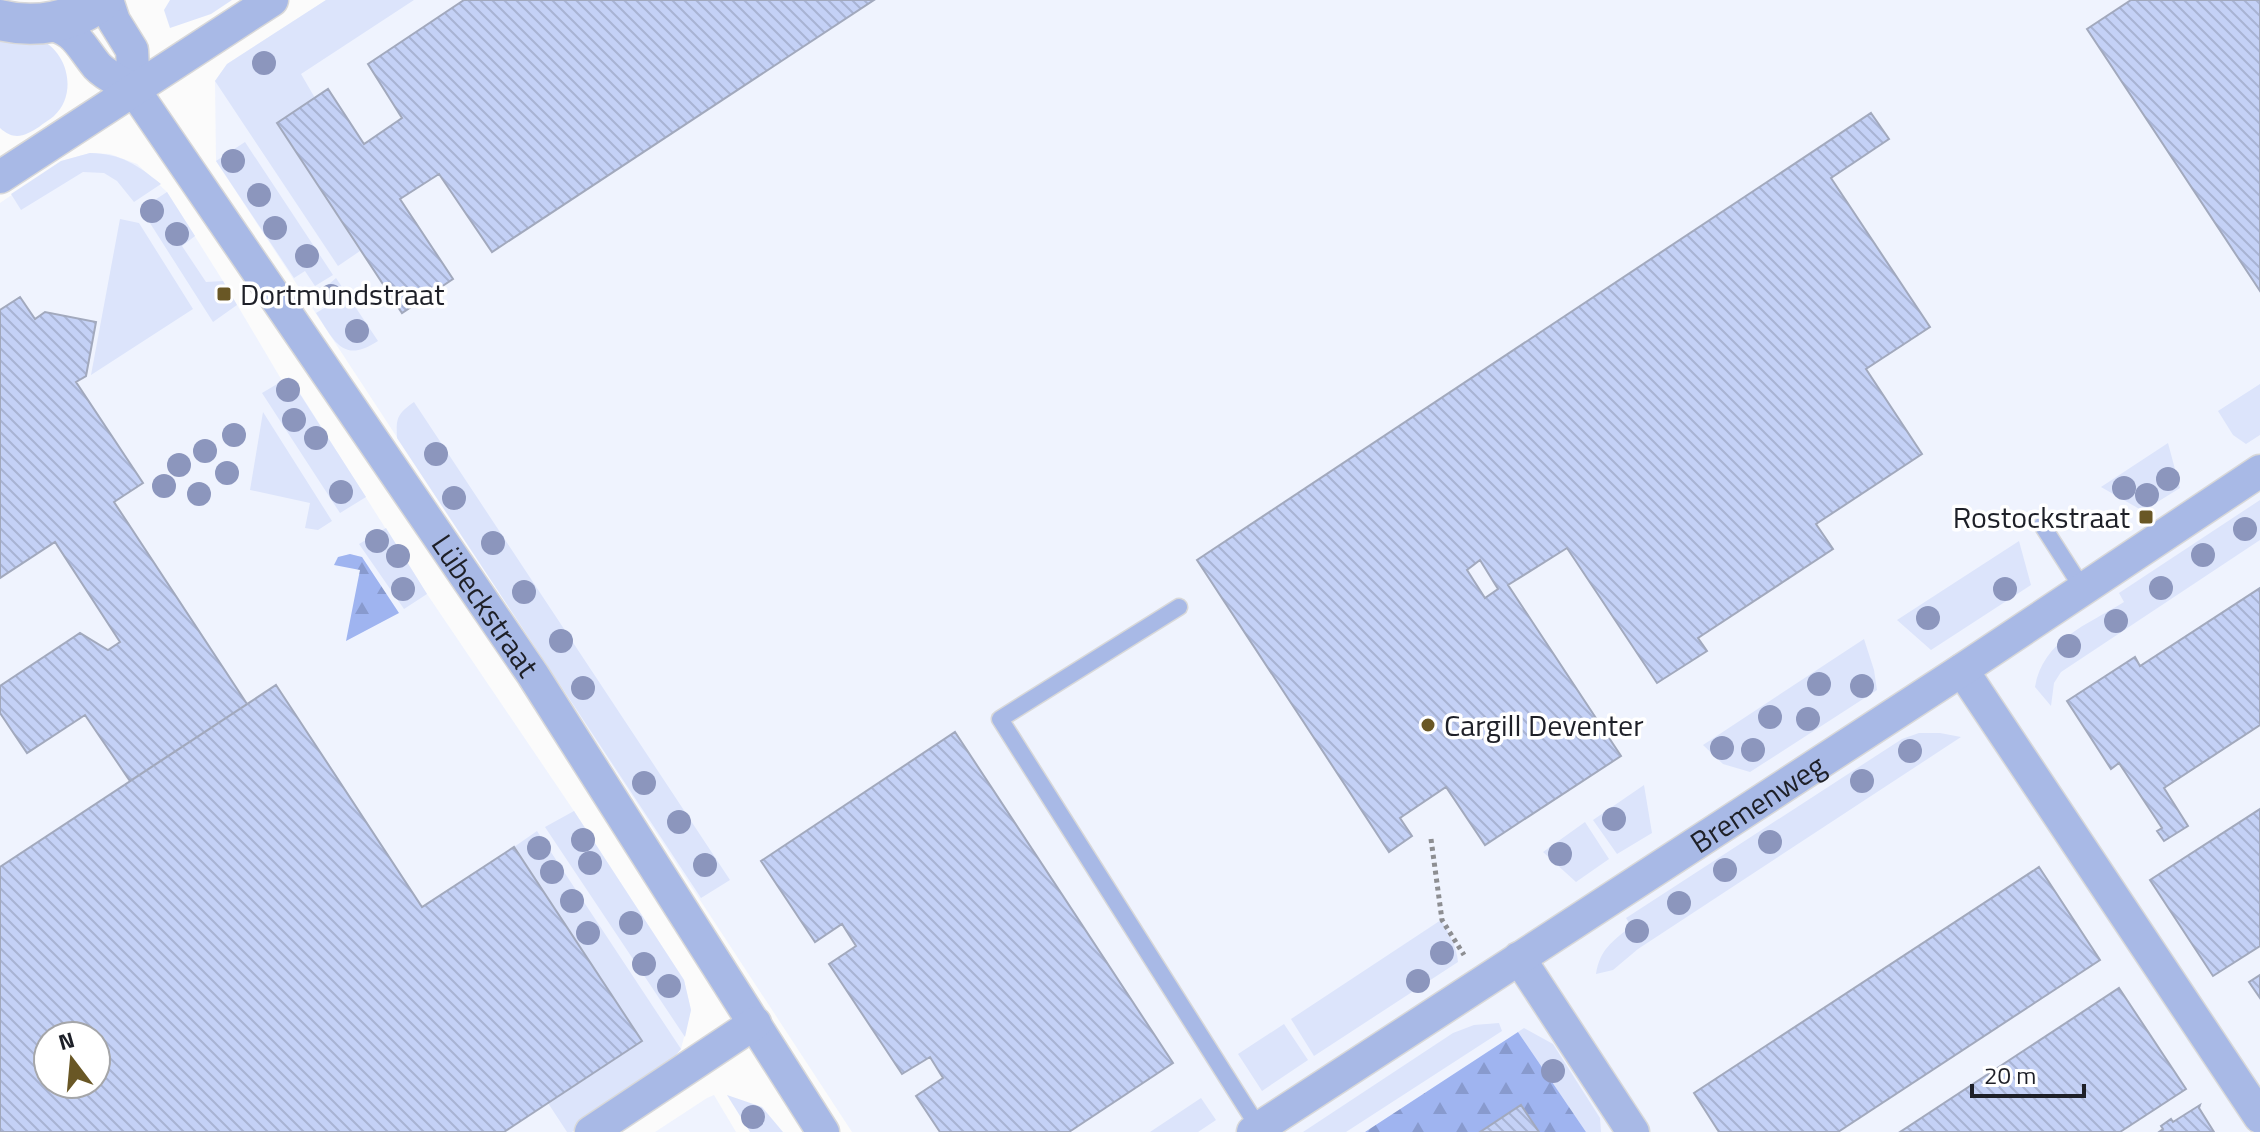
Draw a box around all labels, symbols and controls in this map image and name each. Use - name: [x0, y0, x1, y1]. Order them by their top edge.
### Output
- place label: Dortmundstraat: [240, 271, 445, 317]
- marker: Dortmundstraat: [215, 285, 233, 303]
- place label: Rostockstraat: [1953, 494, 2130, 540]
- marker: Rostockstraat: [2137, 508, 2155, 526]
- street label: Lübeckstraat: [420, 525, 551, 687]
- place label: Cargill Deventer: [1444, 702, 1644, 748]
- marker: Cargill Deventer: [1419, 716, 1437, 734]
- street label: Bremenweg: [1681, 742, 1834, 864]
- north arrow: [32, 1020, 112, 1100]
- text: N: [54, 1022, 79, 1059]
- scale bar: [1972, 1048, 2084, 1098]
- text: 20 m: [1984, 1057, 2036, 1093]

